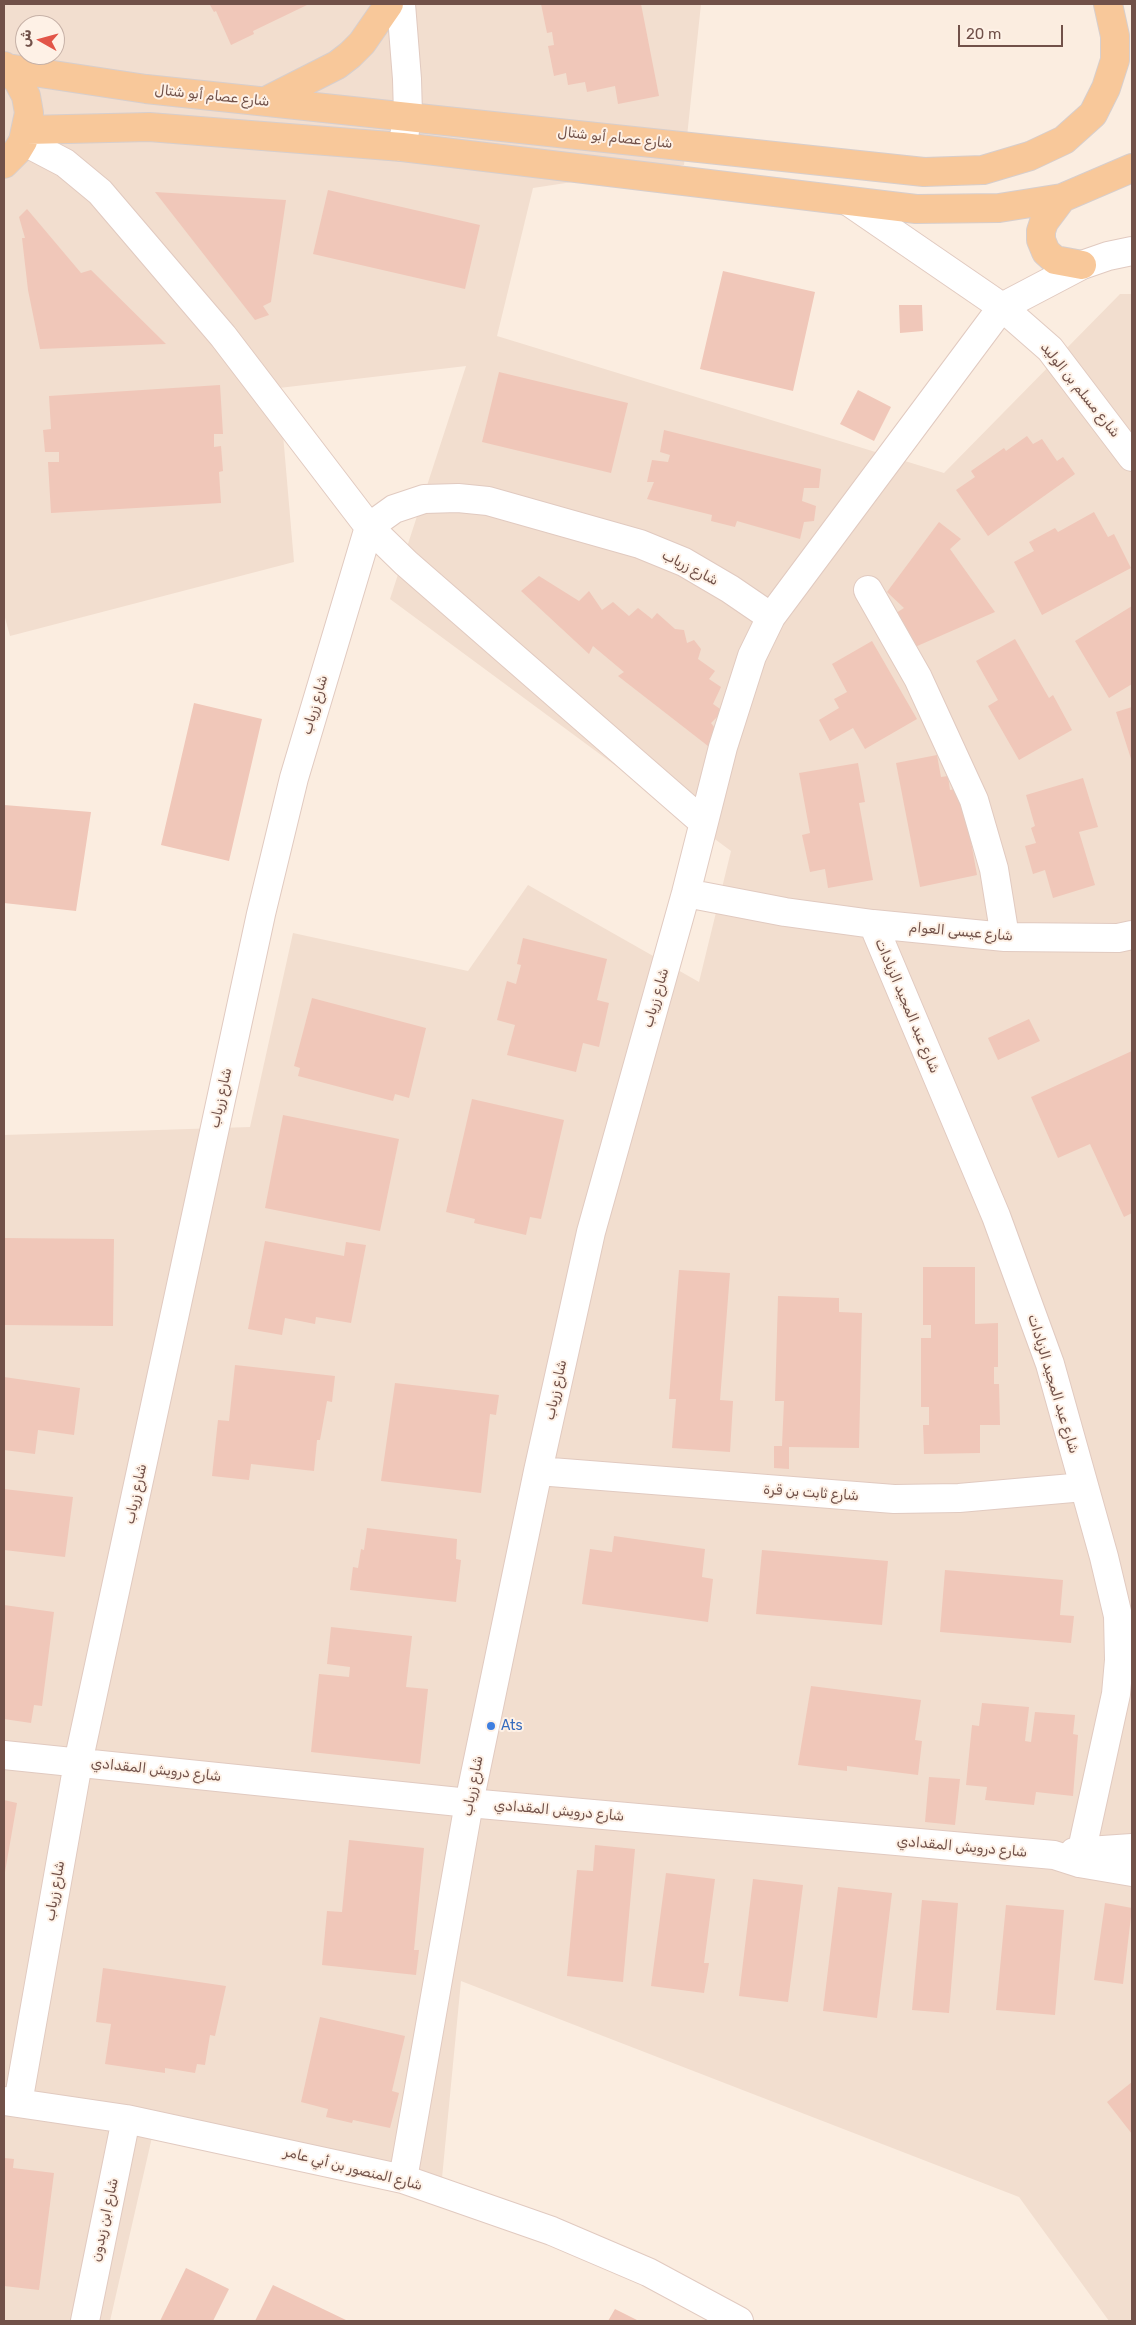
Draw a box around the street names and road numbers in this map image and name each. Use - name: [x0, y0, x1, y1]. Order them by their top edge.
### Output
- street label: شارع عصام أبو شتال: [154, 82, 270, 110]
- street label: شارع عصام أبو شتال: [557, 124, 673, 152]
- street label: شارع مسلم بن الوليد: [1037, 339, 1123, 441]
- street label: شارع زرياب: [659, 547, 721, 589]
- street label: شارع زرياب: [298, 673, 332, 737]
- street label: شارع عيسى العوام: [908, 919, 1014, 945]
- street label: شارع عبد المجيد الزيادات: [871, 936, 943, 1076]
- street label: شارع زرياب: [639, 966, 673, 1030]
- street label: شارع زرياب: [206, 1066, 236, 1130]
- street label: شارع عبد المجيد الزيادات: [1024, 1312, 1082, 1456]
- street label: شارع زرياب: [541, 1358, 571, 1422]
- street label: شارع زرياب: [121, 1462, 151, 1526]
- street label: شارع ثابت بن قرة: [763, 1481, 859, 1505]
- street label: شارع زرياب: [459, 1754, 487, 1818]
- street label: شارع درويش المقدادي: [90, 1755, 222, 1785]
- street label: شارع درويش المقدادي: [493, 1797, 625, 1825]
- street label: شارع درويش المقدادي: [896, 1833, 1028, 1861]
- street label: شارع زرياب: [41, 1859, 69, 1923]
- street label: شارع المنصور بن أبي عامر: [282, 2144, 424, 2194]
- street label: شارع ابن زيدون: [88, 2177, 122, 2263]

